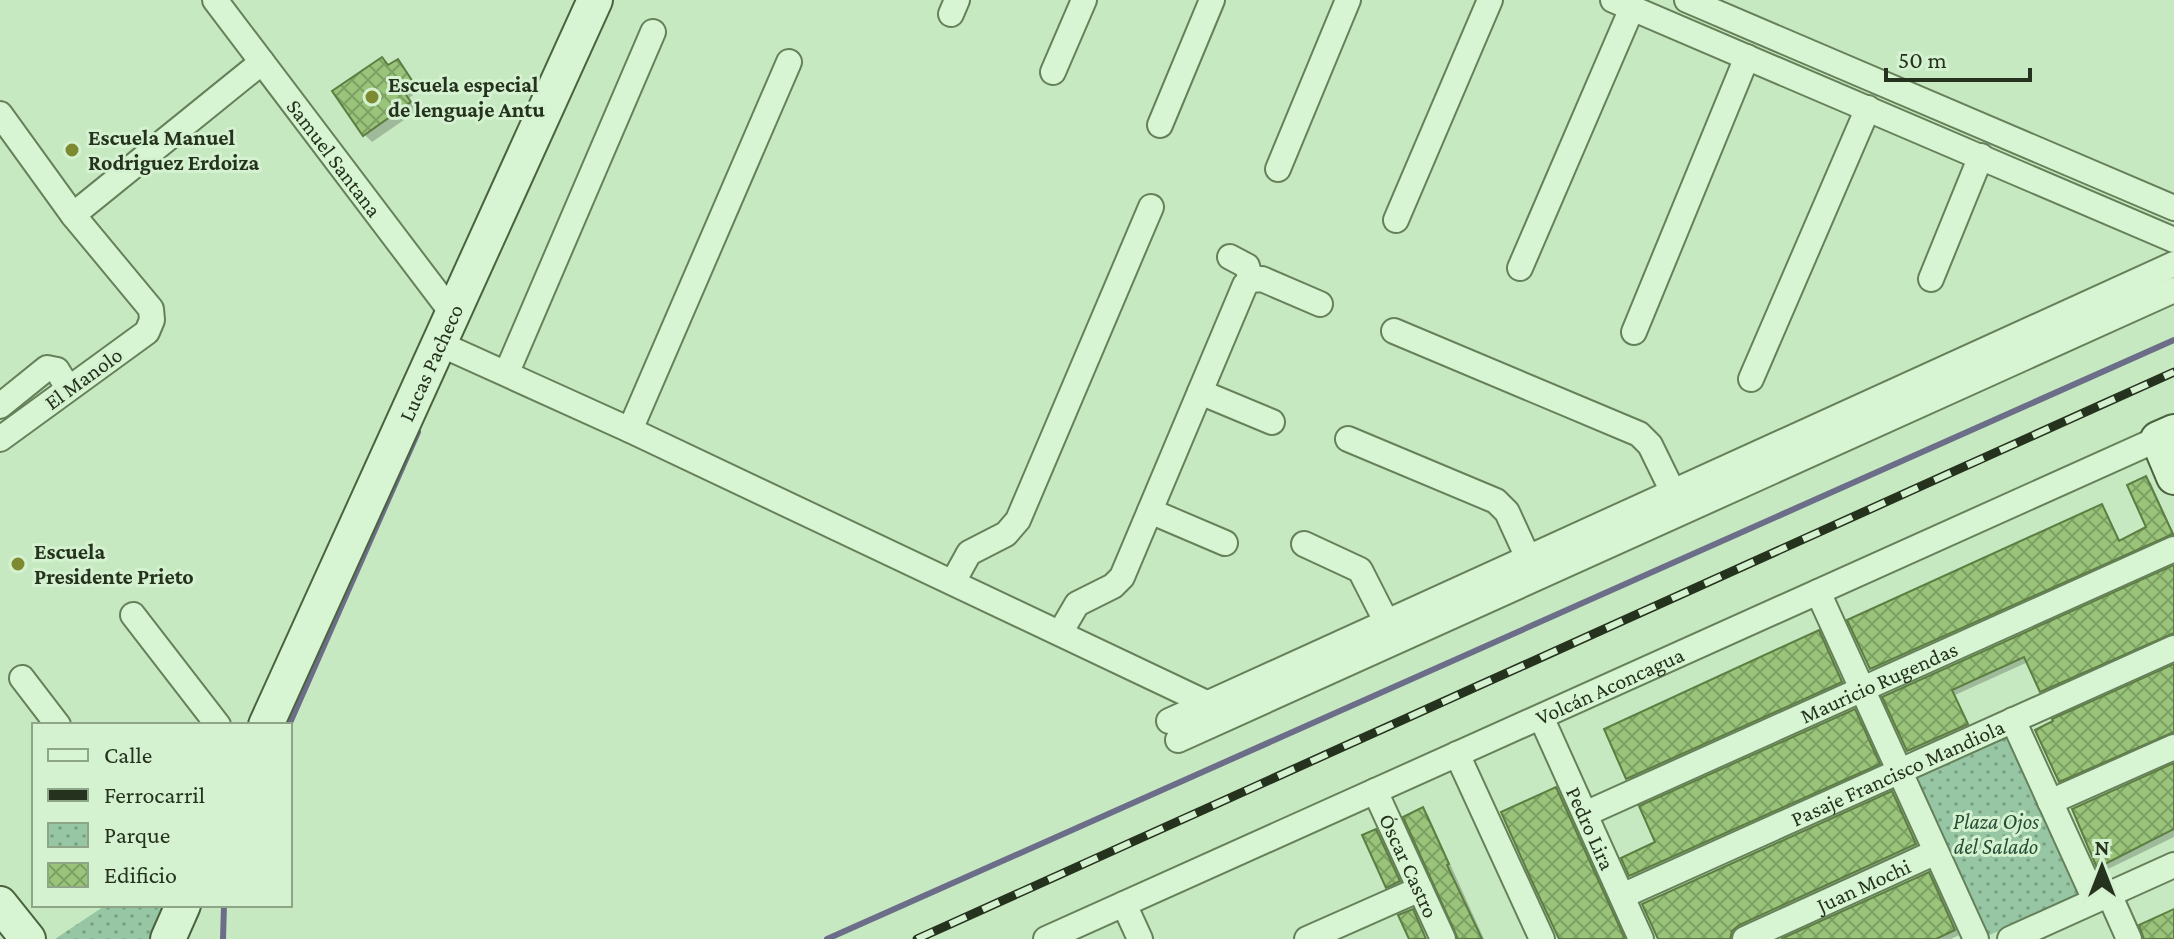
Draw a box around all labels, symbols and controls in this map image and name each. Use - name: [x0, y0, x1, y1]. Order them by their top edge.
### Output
- scale bar: [1886, 32, 2030, 82]
- text: 50 m: [1898, 46, 1947, 73]
- place label: Escuela especial de lenguaje Antu: [388, 72, 545, 122]
- marker: Escuela especial de lenguaje Antu: [363, 88, 381, 106]
- street label: Samuel Santana: [282, 94, 387, 222]
- place label: Escuela Manuel Rodriguez Erdoiza: [88, 125, 260, 175]
- marker: Escuela Manuel Rodriguez Erdoiza: [63, 141, 81, 159]
- street label: Lucas Pacheco: [394, 300, 468, 425]
- street label: El Manolo: [40, 342, 127, 415]
- place label: Escuela Presidente Prieto: [34, 539, 194, 589]
- marker: Escuela Presidente Prieto: [9, 555, 27, 573]
- street label: Mauricio Rugendas: [1796, 636, 1961, 729]
- street label: Volcán Aconcagua: [1532, 642, 1688, 730]
- street label: Pasaje Francisco Mandiola: [1787, 714, 2008, 831]
- legend: [32, 723, 292, 907]
- text: Calle: [104, 741, 152, 768]
- text: Ferrocarril: [104, 781, 205, 808]
- street label: Pedro Lira: [1561, 783, 1620, 874]
- park label: Plaza Ojos del Salado: [1953, 809, 2039, 859]
- street label: Óscar Castro: [1374, 810, 1444, 922]
- text: Parque: [104, 821, 170, 848]
- north arrow: [2062, 827, 2142, 907]
- text: N: [2095, 835, 2110, 860]
- street label: Juan Mochi: [1811, 853, 1915, 919]
- text: Edificio: [104, 861, 177, 888]

